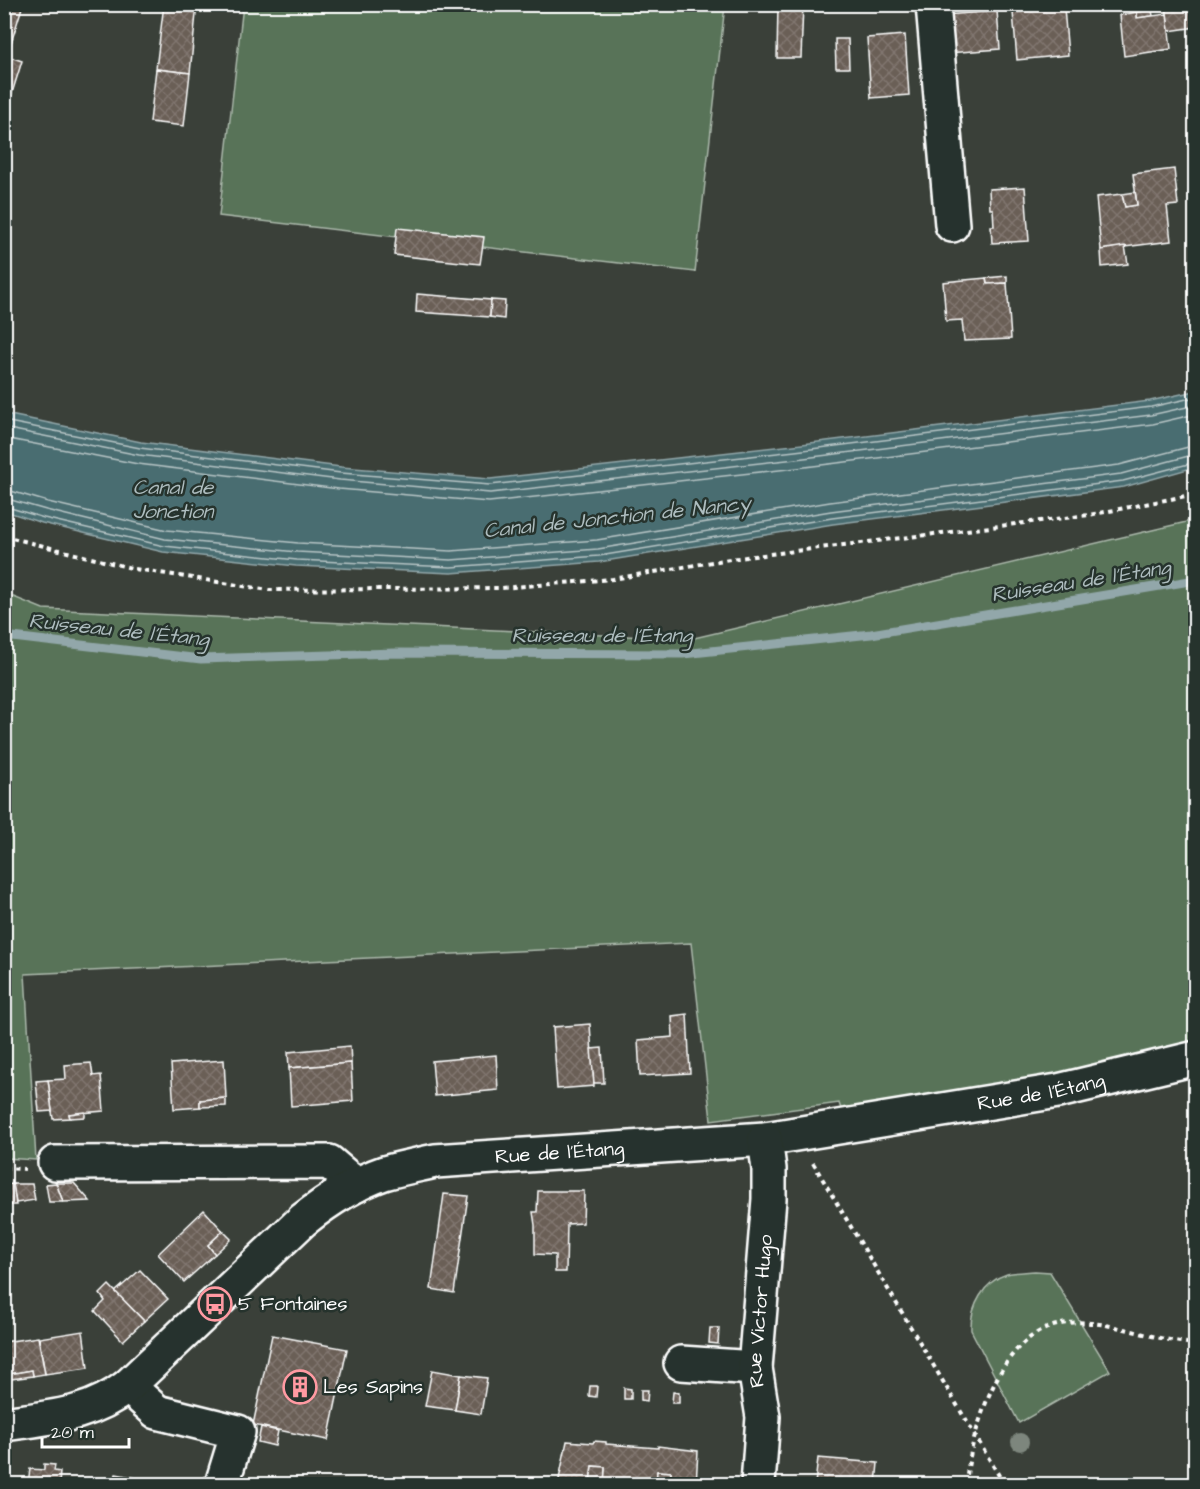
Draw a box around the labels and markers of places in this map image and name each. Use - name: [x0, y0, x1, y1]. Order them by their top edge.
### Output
- bus stop icon: 5 Fontaines: [197, 1286, 233, 1322]
- place label: 5 Fontaines: [238, 1290, 347, 1318]
- building icon: Les Sapins: [282, 1369, 318, 1405]
- place label: Les Sapins: [323, 1373, 423, 1401]

